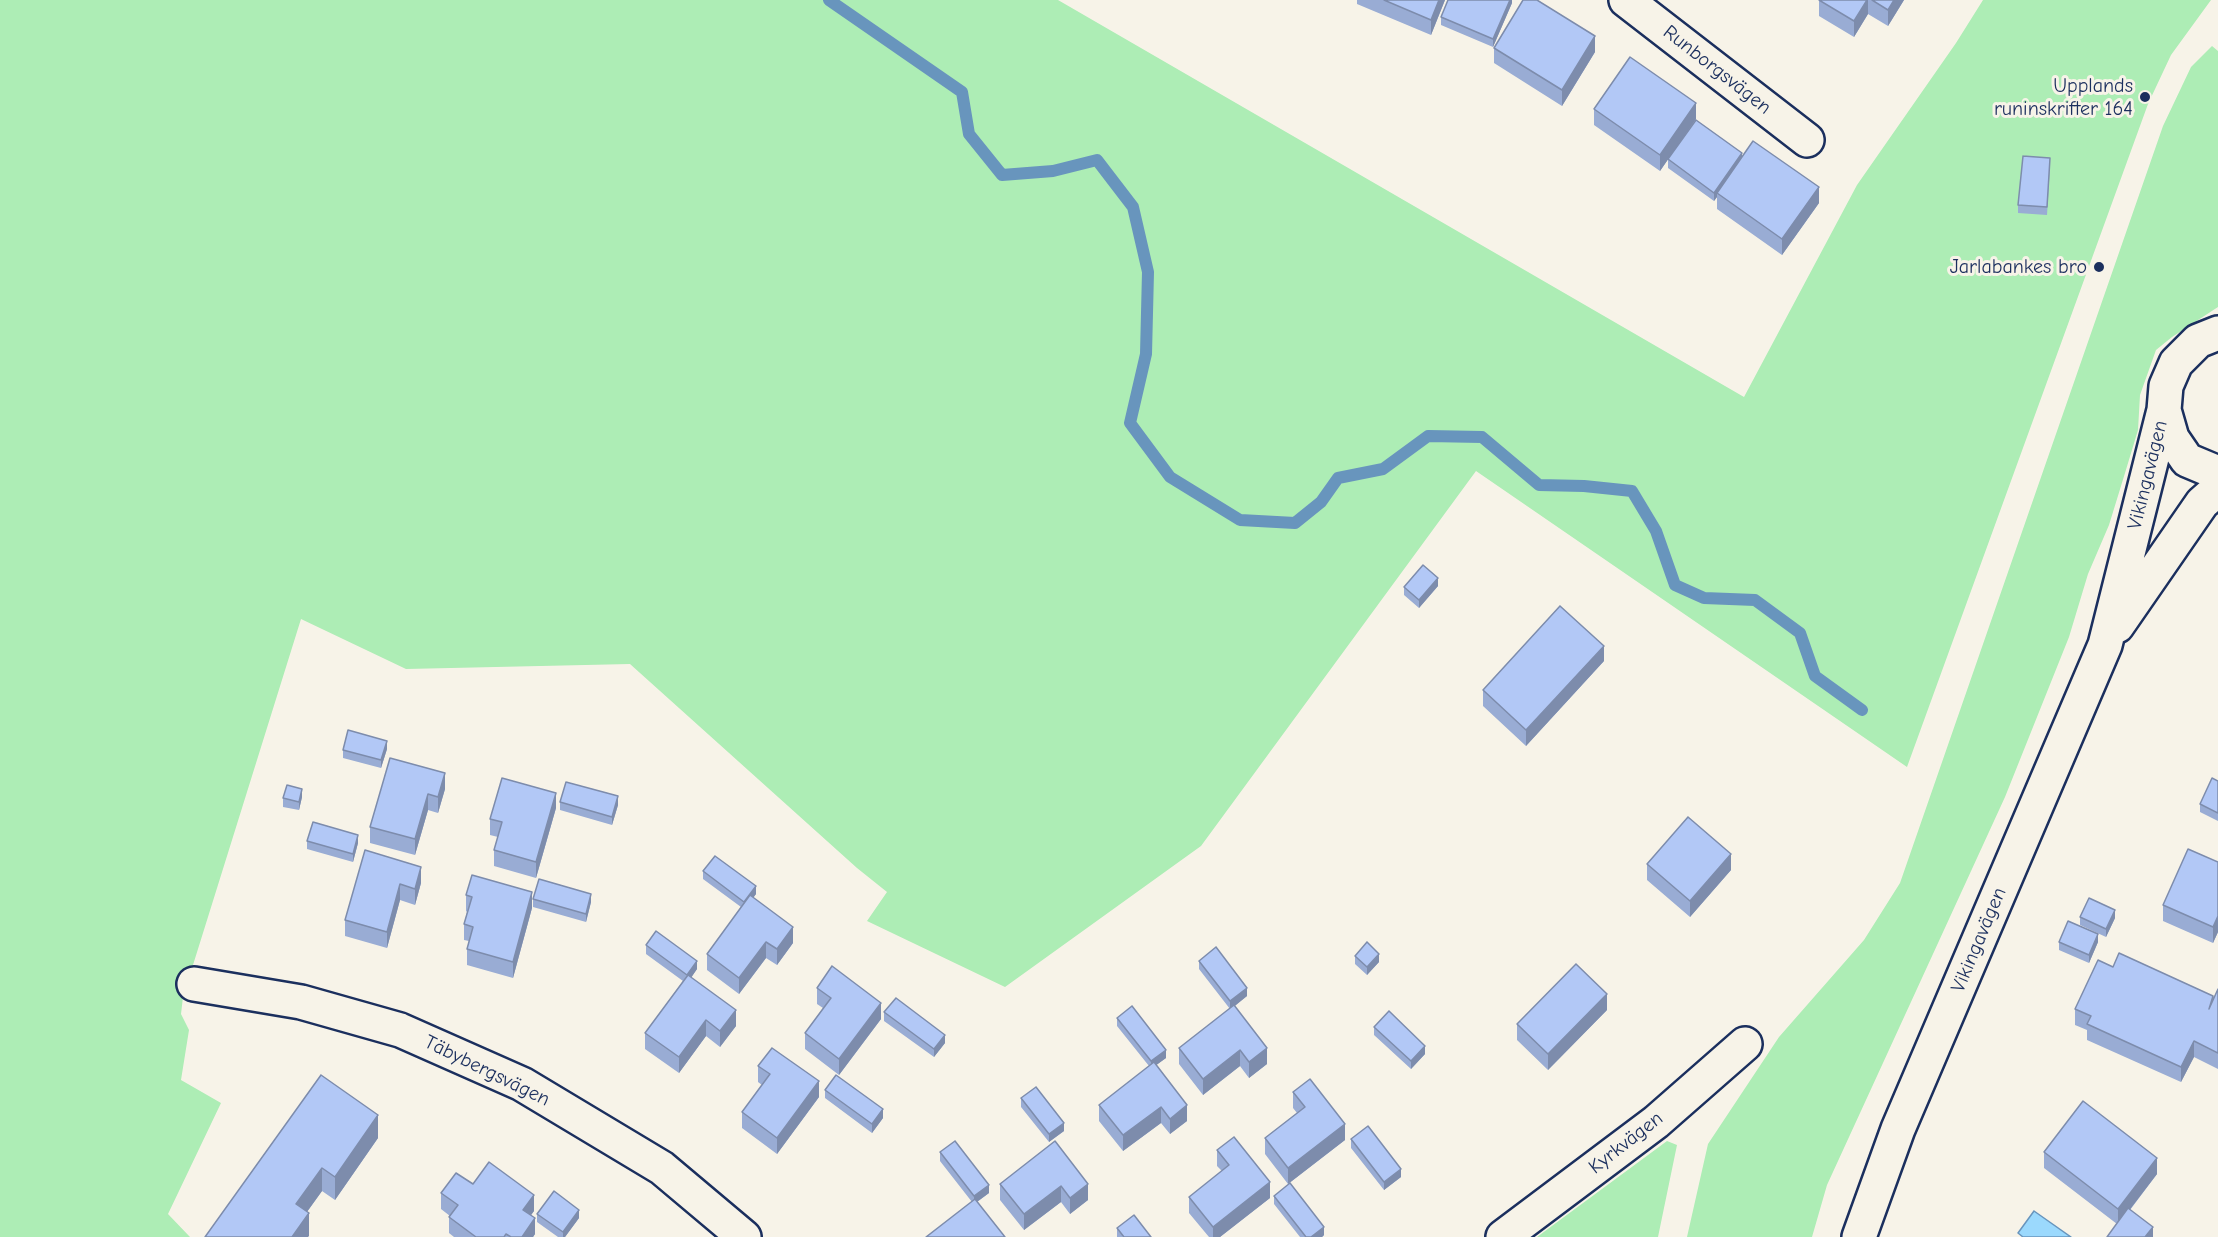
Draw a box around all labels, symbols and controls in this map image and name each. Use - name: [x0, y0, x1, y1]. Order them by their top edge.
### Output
- street label: Runborgsvägen: [1658, 20, 1776, 120]
- place label: Upplands runinskrifter 164: [1994, 74, 2133, 121]
- marker: Upplands runinskrifter 164: [2138, 90, 2152, 104]
- place label: Jarlabankes bro: [1950, 255, 2087, 279]
- marker: Jarlabankes bro: [2092, 260, 2106, 274]
- street label: Vikingavägen: [2123, 418, 2173, 532]
- street label: Vikingavägen: [1946, 884, 2012, 996]
- street label: Täbybergsvägen: [420, 1030, 554, 1112]
- street label: Kyrkvägen: [1584, 1107, 1668, 1179]

